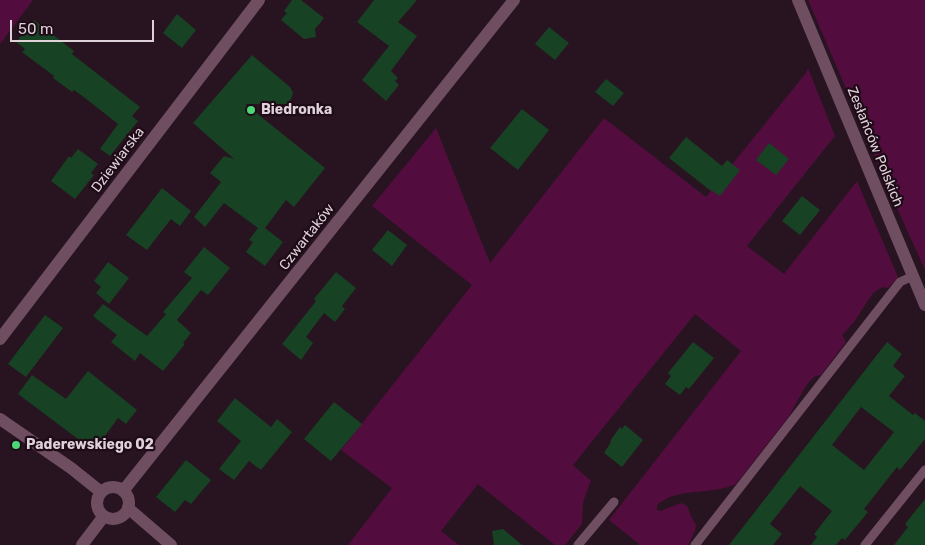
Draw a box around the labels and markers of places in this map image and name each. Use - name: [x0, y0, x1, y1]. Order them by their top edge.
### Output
- place label: Biedronka: [261, 102, 332, 118]
- marker: Biedronka: [245, 104, 257, 116]
- place label: Paderewskiego 02: [26, 437, 154, 453]
- marker: Paderewskiego 02: [10, 439, 22, 451]

